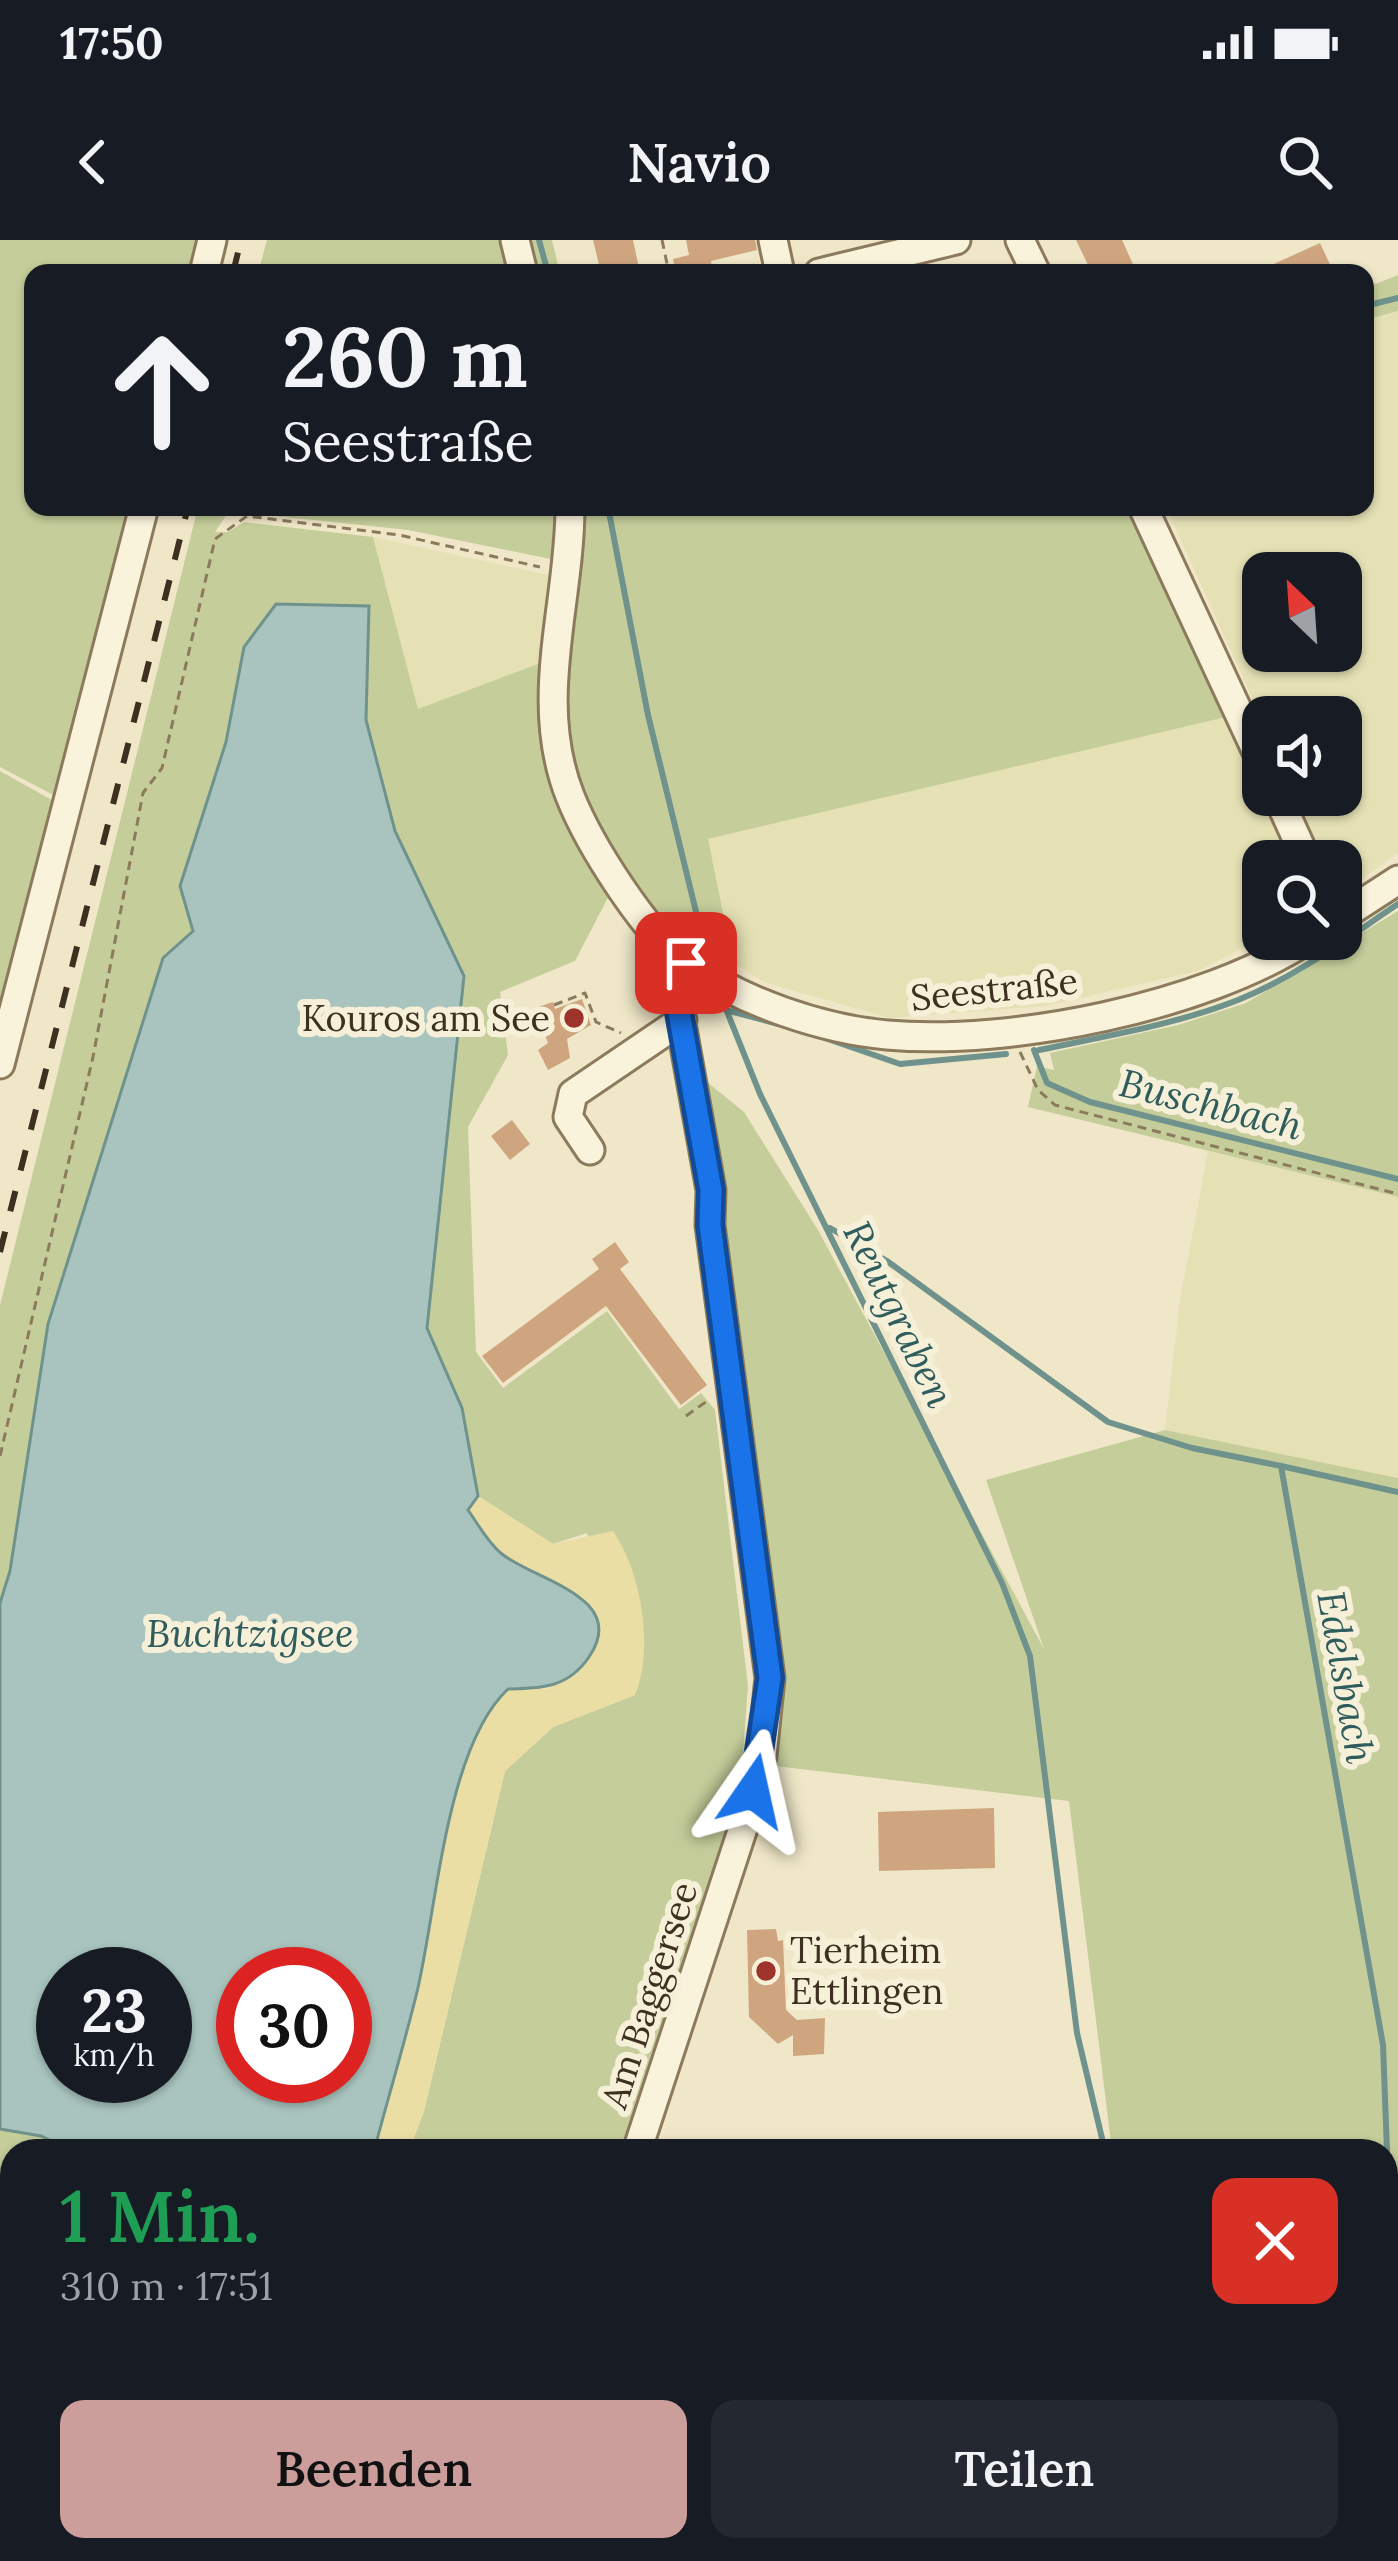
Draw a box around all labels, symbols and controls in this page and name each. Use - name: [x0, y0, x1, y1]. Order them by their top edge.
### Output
- text: 17:50: [60, 14, 164, 71]
- text: Navio: [627, 128, 771, 197]
- icon: back: [60, 129, 126, 195]
- icon: search: [1272, 129, 1338, 195]
- text: 260 m: [282, 302, 528, 410]
- icon: ahead: [84, 312, 240, 468]
- text: Seestraße: [282, 407, 534, 476]
- north arrow: [1242, 552, 1362, 672]
- map controls: [1242, 552, 1362, 960]
- button: sound: [1242, 696, 1362, 816]
- button: search: [1242, 840, 1362, 960]
- pin: [635, 912, 737, 1014]
- icon: arrive: [653, 930, 719, 996]
- street label: Seestraße: [908, 957, 1080, 1021]
- place label: Kouros am See: [301, 995, 550, 1041]
- marker: Kouros am See: [561, 1005, 587, 1031]
- water label: Buschbach: [1114, 1057, 1308, 1151]
- water label: Reutgraben: [832, 1213, 966, 1415]
- water label: Edelsbach: [1306, 1587, 1386, 1767]
- water label: Buchtzigsee: [146, 1608, 354, 1658]
- position arrow: [690, 1728, 816, 1854]
- street label: Am Baggersee: [590, 1876, 707, 2115]
- place label: Tierheim Ettlingen: [790, 1927, 943, 2014]
- speed limit sign: 30: [216, 1947, 372, 2103]
- marker: Tierheim Ettlingen: [753, 1958, 779, 1984]
- text: 23: [81, 1972, 147, 2048]
- text: km/h: [73, 2036, 155, 2074]
- text: 1 Min.: [60, 2170, 260, 2262]
- button: close: [1212, 2178, 1338, 2304]
- text: 310 m · 17:51: [60, 2261, 273, 2311]
- button: Beenden: [60, 2400, 687, 2538]
- button: Teilen: [711, 2400, 1338, 2538]

